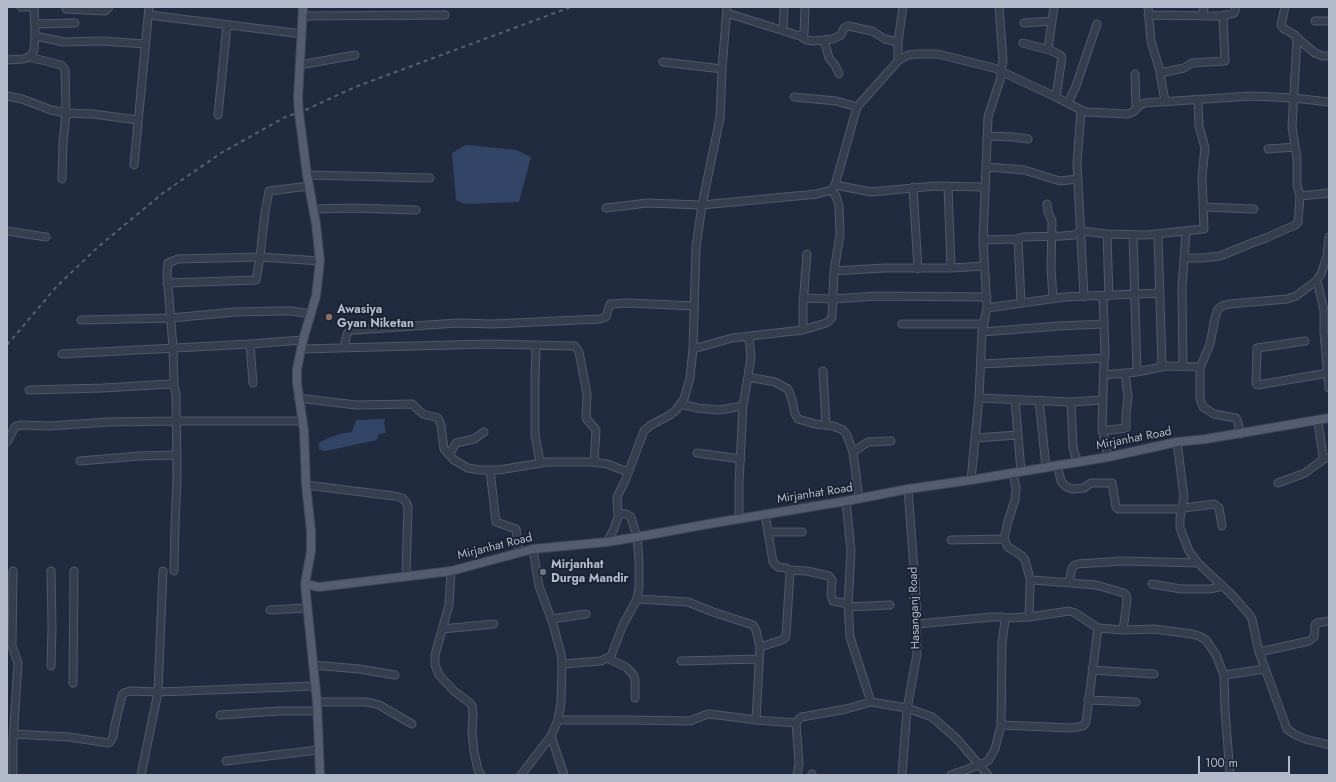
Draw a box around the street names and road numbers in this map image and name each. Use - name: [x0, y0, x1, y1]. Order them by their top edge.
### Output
- street label: Mirjanhat Road: [1095, 425, 1173, 453]
- street label: Mirjanhat Road: [776, 481, 854, 507]
- street label: Mirjanhat Road: [456, 531, 534, 563]
- street label: Hasanganj Road: [906, 566, 924, 650]

